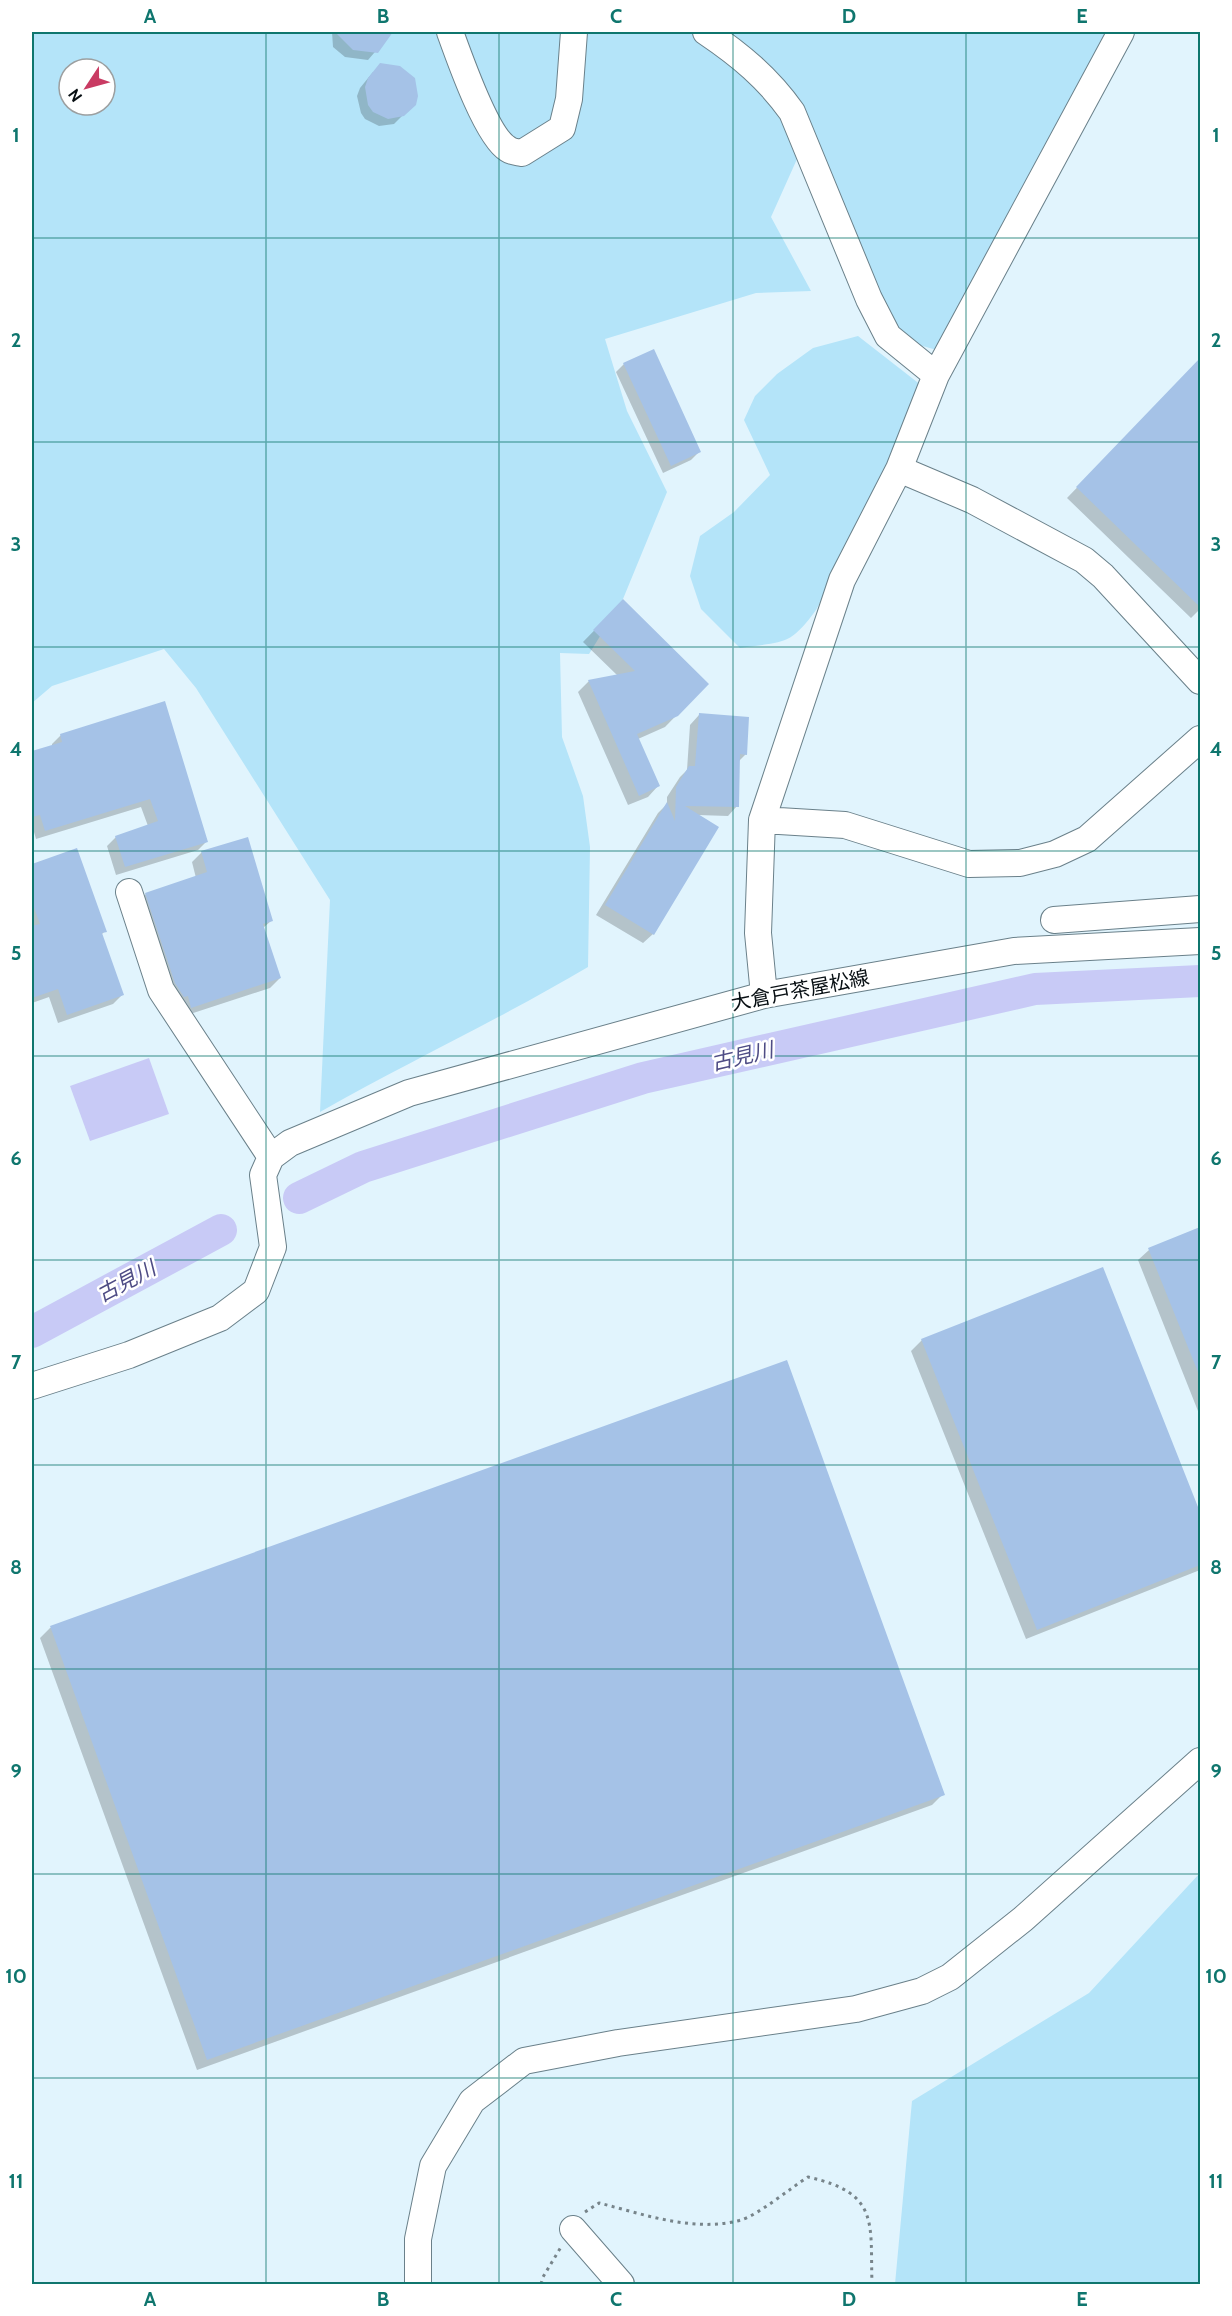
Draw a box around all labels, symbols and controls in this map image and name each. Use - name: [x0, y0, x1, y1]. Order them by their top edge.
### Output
- text: A: [144, 4, 157, 28]
- text: B: [377, 4, 389, 28]
- text: C: [610, 4, 622, 28]
- text: D: [842, 4, 856, 28]
- text: E: [1076, 4, 1088, 28]
- north arrow: [57, 57, 117, 117]
- text: N: [64, 85, 86, 106]
- text: 1: [12, 123, 20, 147]
- text: 1: [1212, 123, 1220, 147]
- text: 2: [11, 328, 21, 352]
- text: 2: [1211, 328, 1221, 352]
- text: 3: [11, 532, 21, 556]
- text: 3: [1211, 532, 1221, 556]
- text: 4: [10, 737, 22, 761]
- text: 4: [1210, 737, 1222, 761]
- text: 5: [11, 941, 21, 965]
- text: 5: [1211, 941, 1221, 965]
- street label: 大倉戸茶屋松線: [729, 965, 871, 1015]
- water label: 古見川: [708, 1036, 777, 1075]
- text: 6: [10, 1146, 22, 1170]
- text: 6: [1210, 1146, 1222, 1170]
- water label: 古見川: [92, 1254, 161, 1307]
- text: 7: [11, 1350, 22, 1374]
- text: 7: [1211, 1350, 1222, 1374]
- text: 8: [10, 1555, 22, 1579]
- text: 8: [1210, 1555, 1222, 1579]
- text: 9: [10, 1759, 22, 1783]
- text: 9: [1210, 1759, 1222, 1783]
- text: 10: [5, 1964, 27, 1988]
- text: 10: [1205, 1964, 1227, 1988]
- text: 11: [9, 2169, 23, 2193]
- text: 11: [1209, 2169, 1223, 2193]
- text: A: [144, 2287, 157, 2311]
- text: B: [377, 2287, 389, 2311]
- text: C: [610, 2287, 622, 2311]
- text: D: [842, 2287, 856, 2311]
- text: E: [1076, 2287, 1088, 2311]

